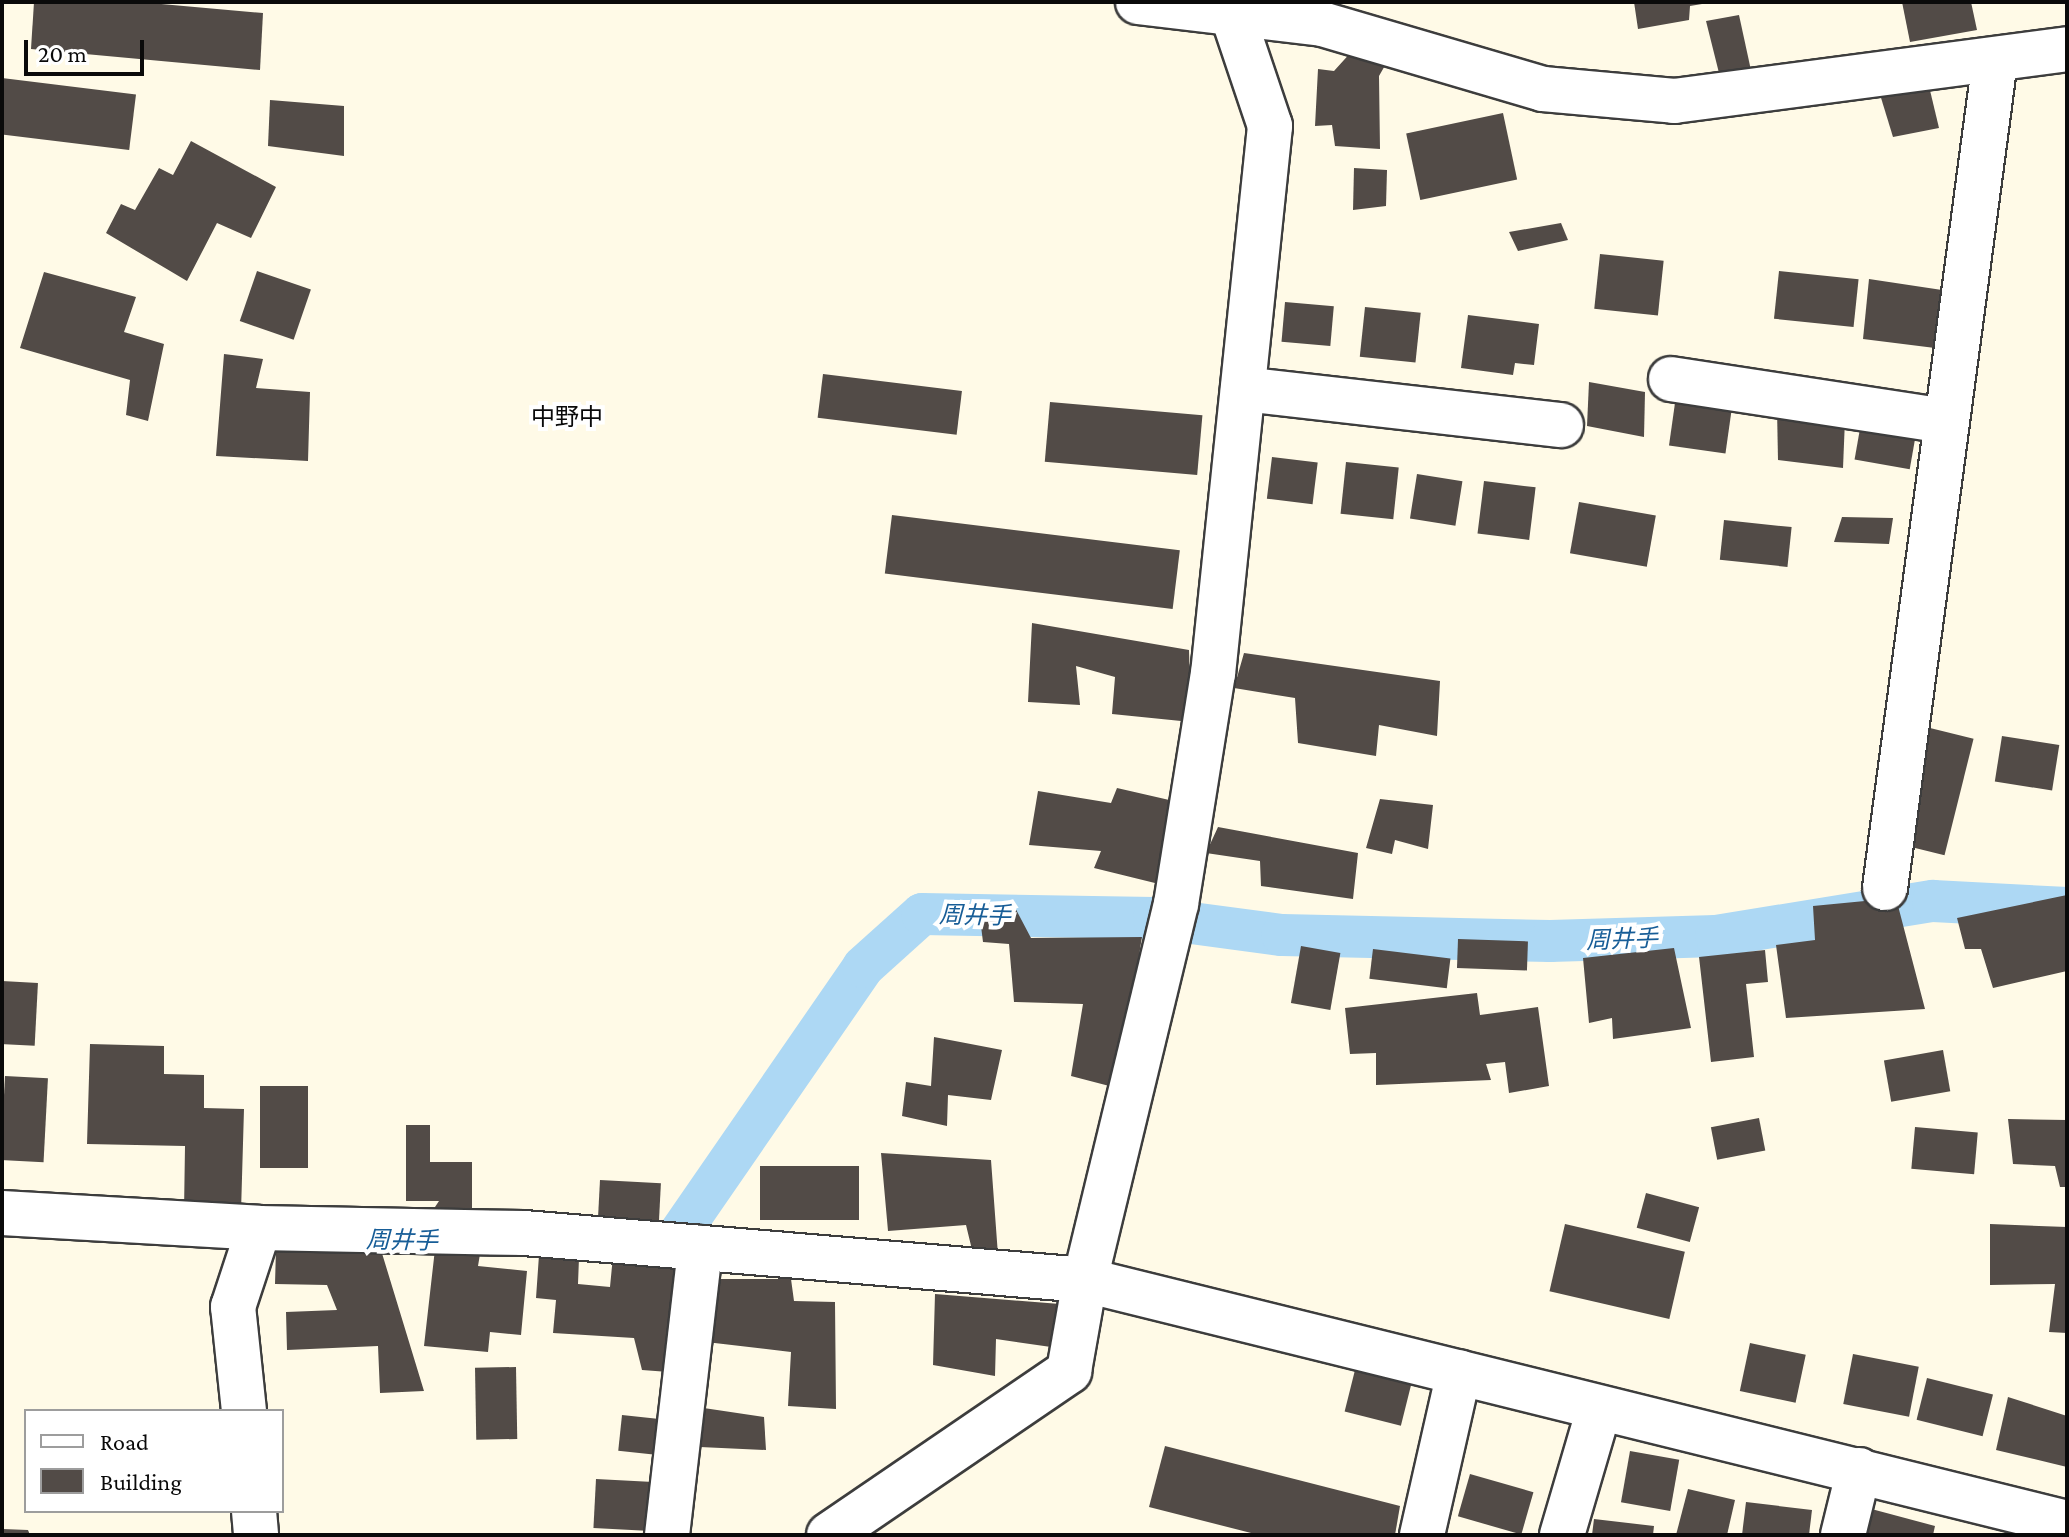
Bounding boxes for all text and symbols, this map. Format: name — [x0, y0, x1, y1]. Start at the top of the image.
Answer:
scale bar — [28, 24, 148, 74]
text: 20 m — [38, 40, 87, 67]
district label: 中野中 — [531, 403, 603, 431]
water label: 周井手 — [939, 900, 1011, 930]
water label: 周井手 — [1586, 923, 1658, 955]
water label: 周井手 — [366, 1225, 438, 1255]
legend — [24, 1409, 284, 1513]
text: Road — [100, 1428, 149, 1455]
text: Building — [100, 1468, 182, 1495]

